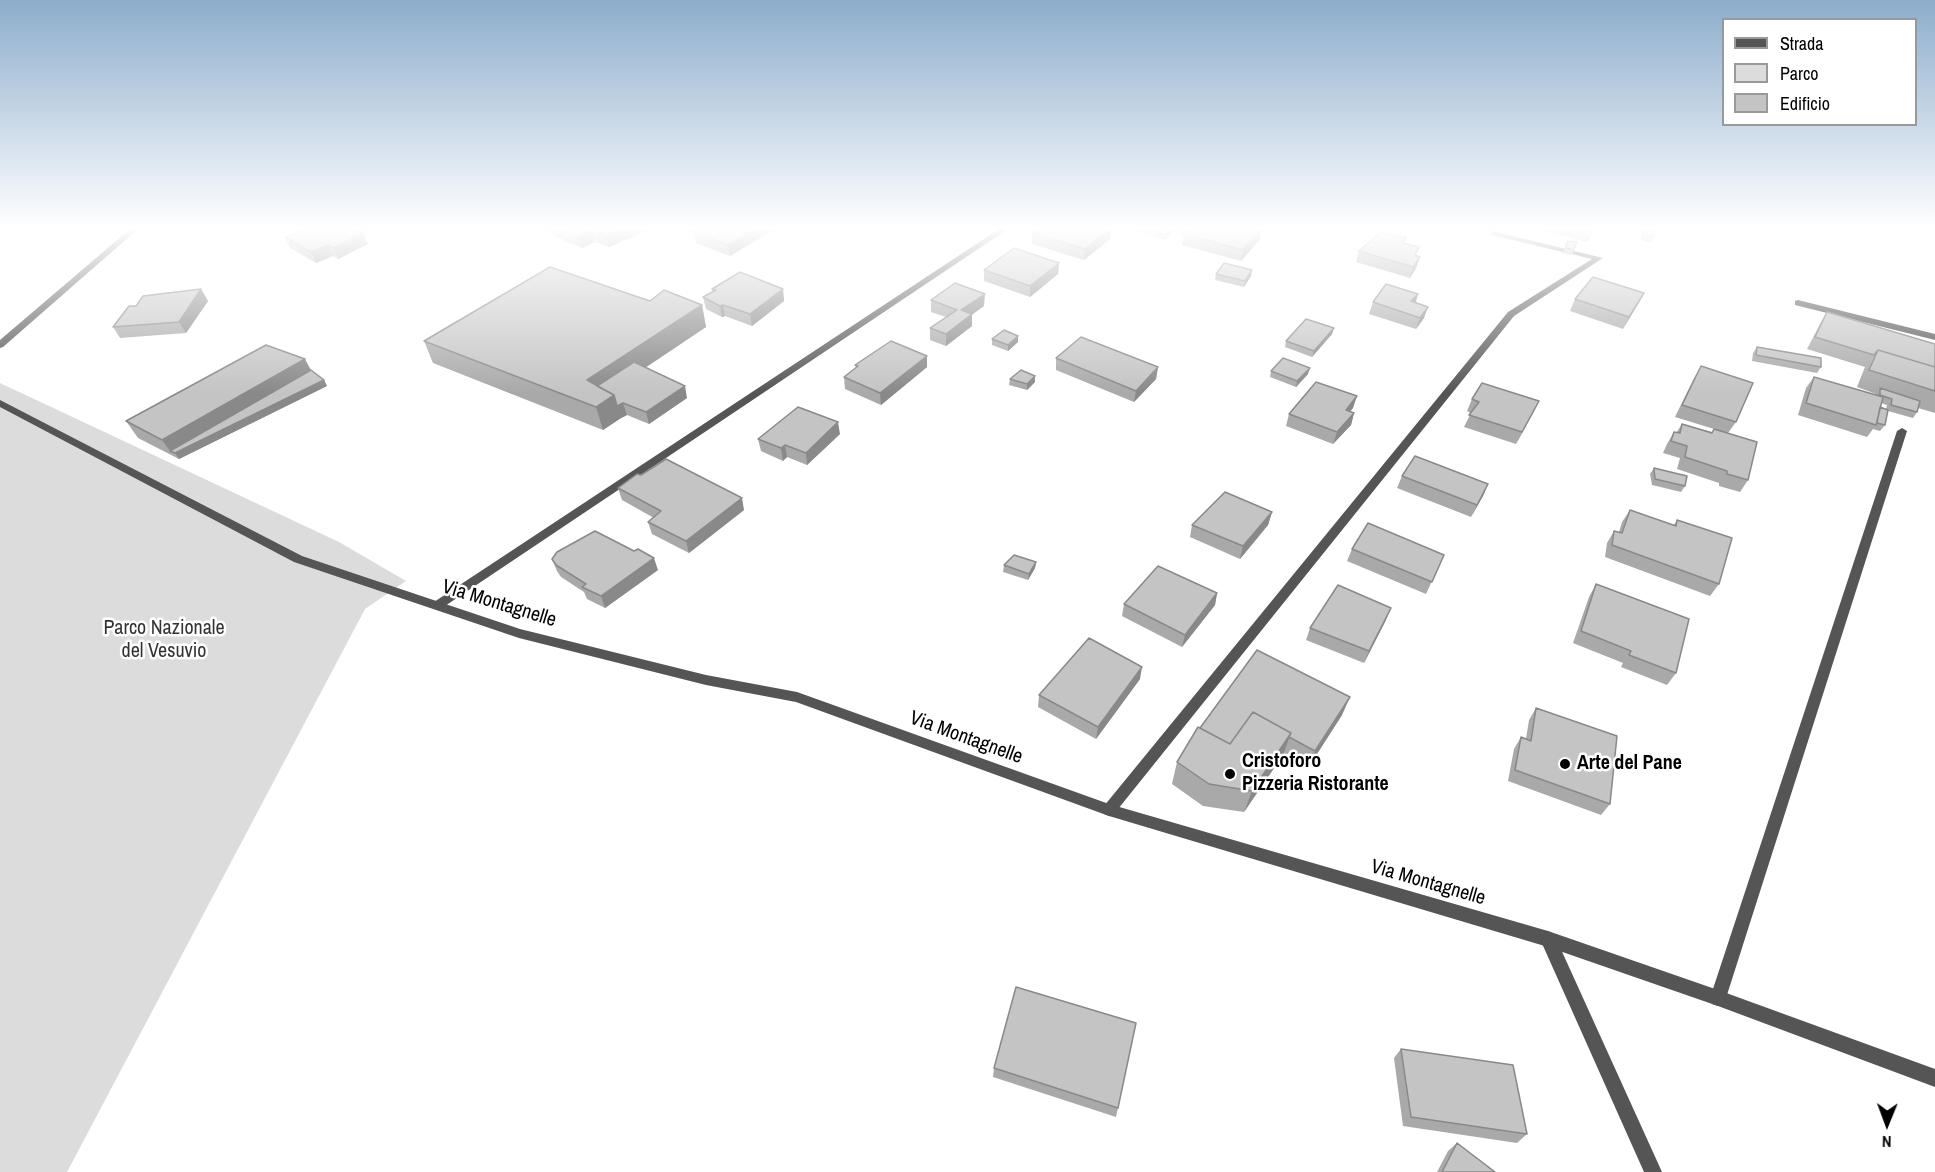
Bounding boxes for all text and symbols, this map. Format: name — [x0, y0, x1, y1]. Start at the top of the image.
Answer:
legend — [1722, 18, 1917, 126]
text: Strada — [1780, 31, 1824, 56]
text: Parco — [1780, 61, 1819, 86]
text: Edificio — [1780, 91, 1830, 116]
street label: Via Montagnelle — [439, 575, 559, 633]
park label: Parco Nazionale del Vesuvio — [103, 617, 225, 664]
street label: Via Montagnelle — [906, 707, 1026, 769]
place label: Cristoforo Pizzeria Ristorante — [1242, 750, 1389, 797]
place label: Arte del Pane — [1577, 752, 1682, 776]
marker: Arte del Pane — [1558, 757, 1572, 771]
marker: Cristoforo Pizzeria Ristorante — [1223, 767, 1237, 781]
street label: Via Montagnelle — [1368, 855, 1488, 911]
north arrow — [1857, 1094, 1917, 1154]
text: N — [1882, 1131, 1892, 1153]

